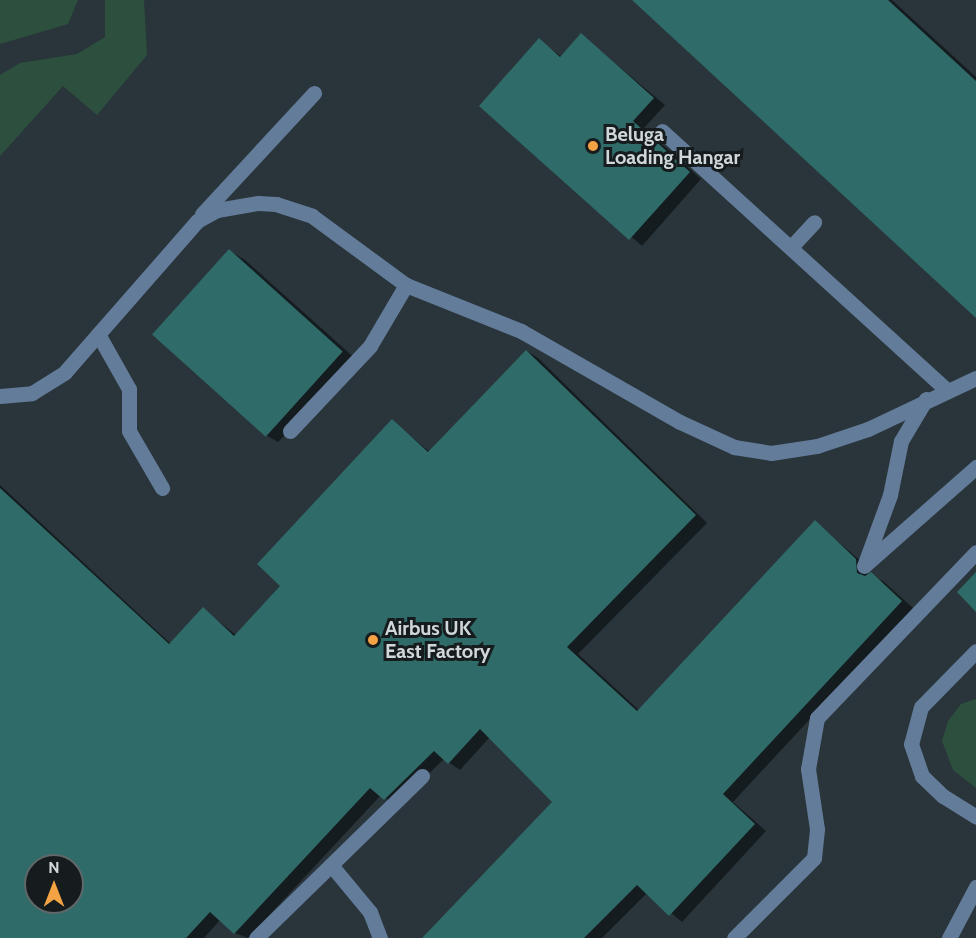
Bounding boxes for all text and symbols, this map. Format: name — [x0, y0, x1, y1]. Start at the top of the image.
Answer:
place label: Beluga Loading Hangar — [605, 122, 740, 169]
marker: Beluga Loading Hangar — [586, 139, 600, 153]
place label: Airbus UK East Factory — [385, 616, 491, 663]
marker: Airbus UK East Factory — [366, 633, 380, 647]
north arrow — [24, 854, 84, 914]
text: N — [48, 858, 60, 877]

